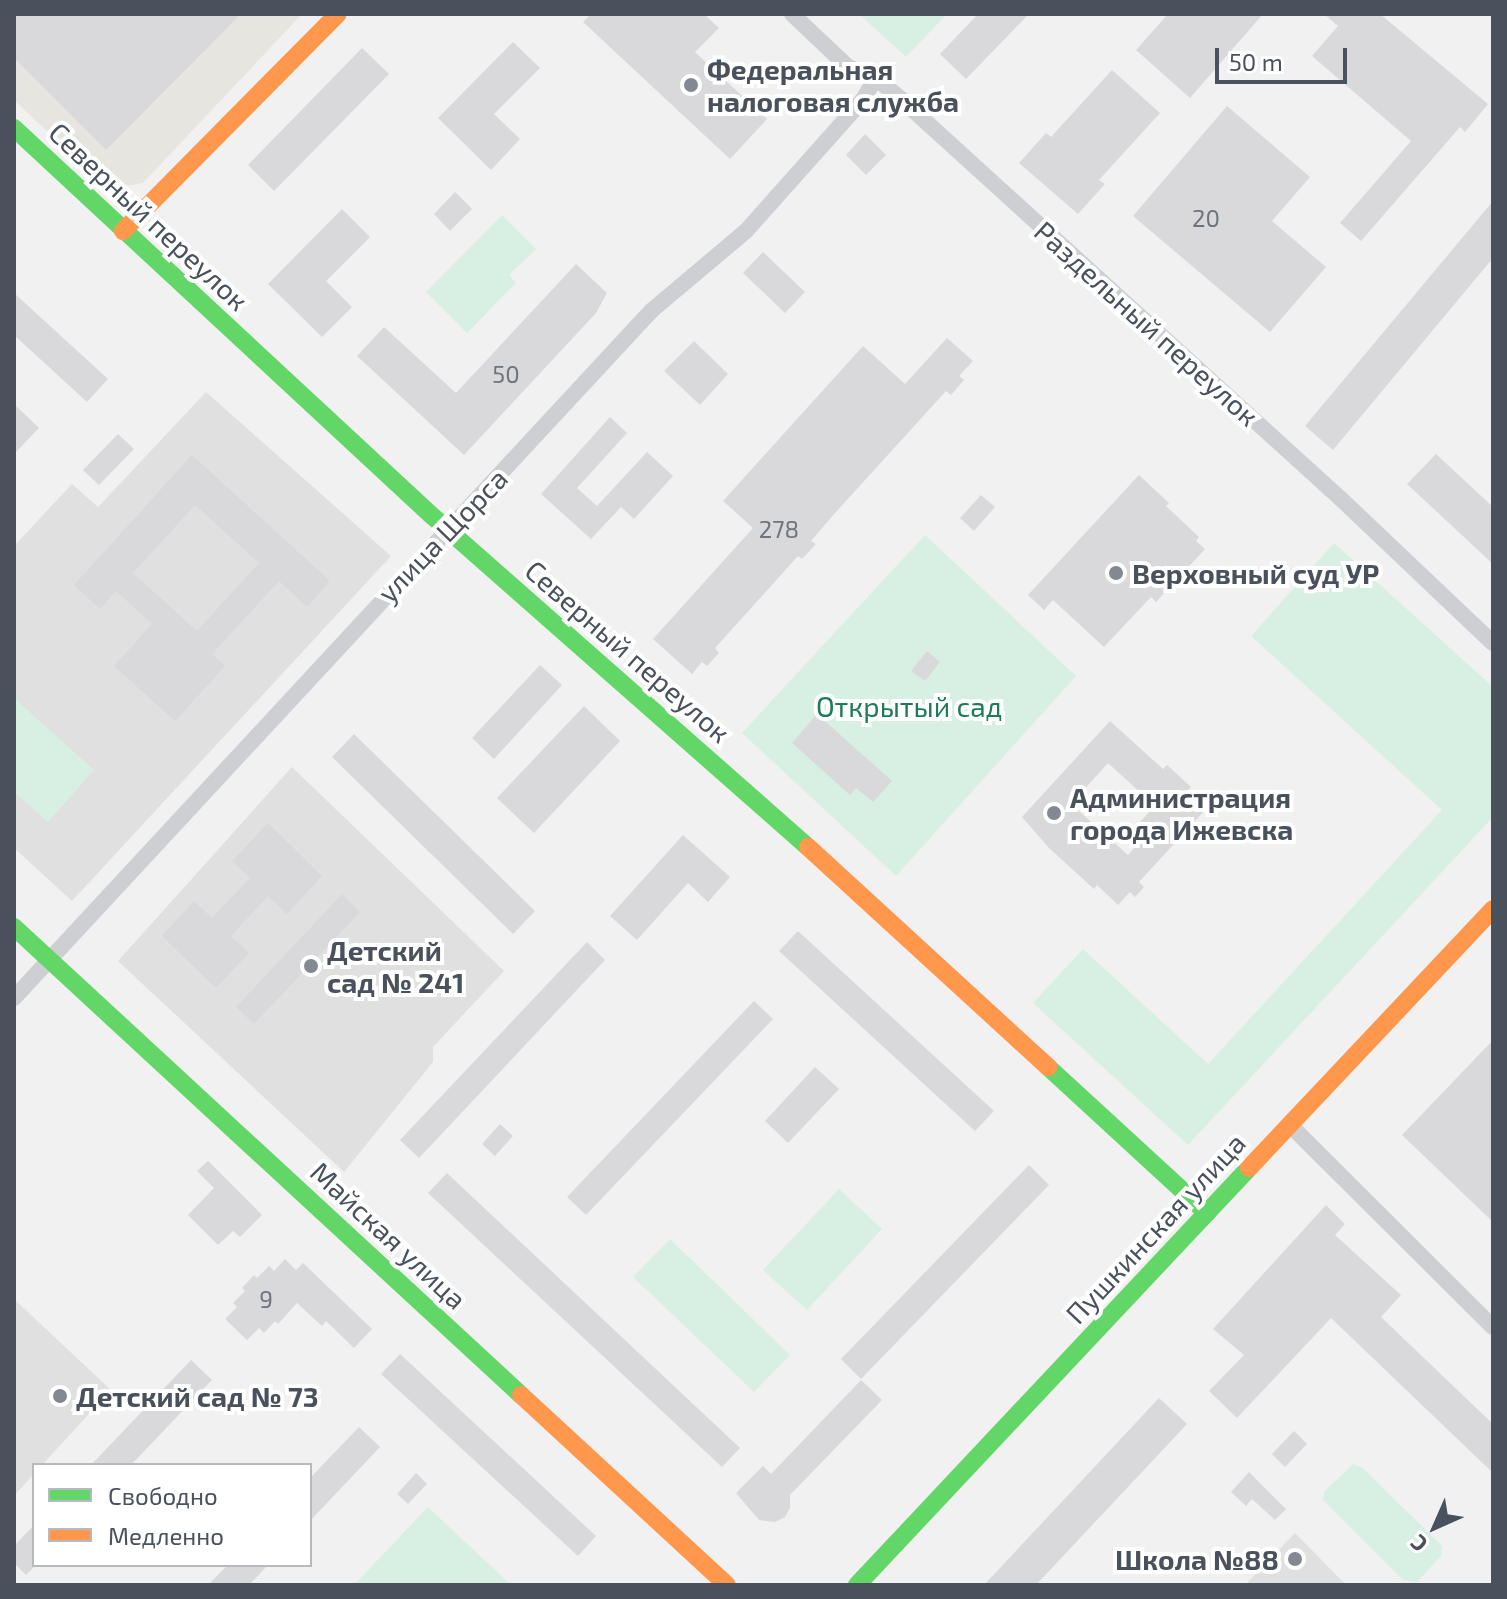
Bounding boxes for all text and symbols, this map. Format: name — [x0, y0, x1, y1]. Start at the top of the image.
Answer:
scale bar — [1219, 32, 1351, 82]
text: 50 m — [1229, 47, 1283, 76]
place label: Федеральная налоговая служба — [707, 52, 959, 118]
marker: Федеральная налоговая служба — [682, 76, 700, 94]
street label: Северный переулок — [42, 115, 256, 317]
house number: 20 — [1192, 204, 1220, 232]
street label: Раздельный переулок — [1028, 214, 1266, 432]
house number: 50 — [492, 360, 520, 388]
street label: улица Щорса — [370, 461, 514, 609]
house number: 278 — [759, 515, 799, 543]
street label: Северный переулок — [519, 553, 737, 749]
place label: Верховный суд УР — [1132, 556, 1379, 590]
marker: Верховный суд УР — [1107, 564, 1125, 582]
park label: Открытый сад — [816, 689, 1002, 723]
place label: Администрация города Ижевска — [1070, 780, 1293, 846]
marker: Администрация города Ижевска — [1045, 804, 1063, 822]
place label: Детский сад № 241 — [327, 933, 464, 999]
marker: Детский сад № 241 — [302, 957, 320, 975]
street label: Пушкинская улица — [1058, 1126, 1252, 1330]
street label: Майская улица — [304, 1154, 474, 1316]
house number: 9 — [259, 1285, 273, 1313]
place label: Детский сад № 73 — [76, 1379, 319, 1413]
marker: Детский сад № 73 — [51, 1387, 69, 1405]
legend — [32, 1463, 312, 1567]
text: Свободно — [108, 1481, 218, 1510]
north arrow — [1395, 1487, 1475, 1567]
text: Медленно — [108, 1521, 224, 1550]
text: С — [1404, 1530, 1432, 1558]
place label: Школа №88 — [1115, 1542, 1279, 1576]
marker: Школа №88 — [1286, 1550, 1304, 1568]

